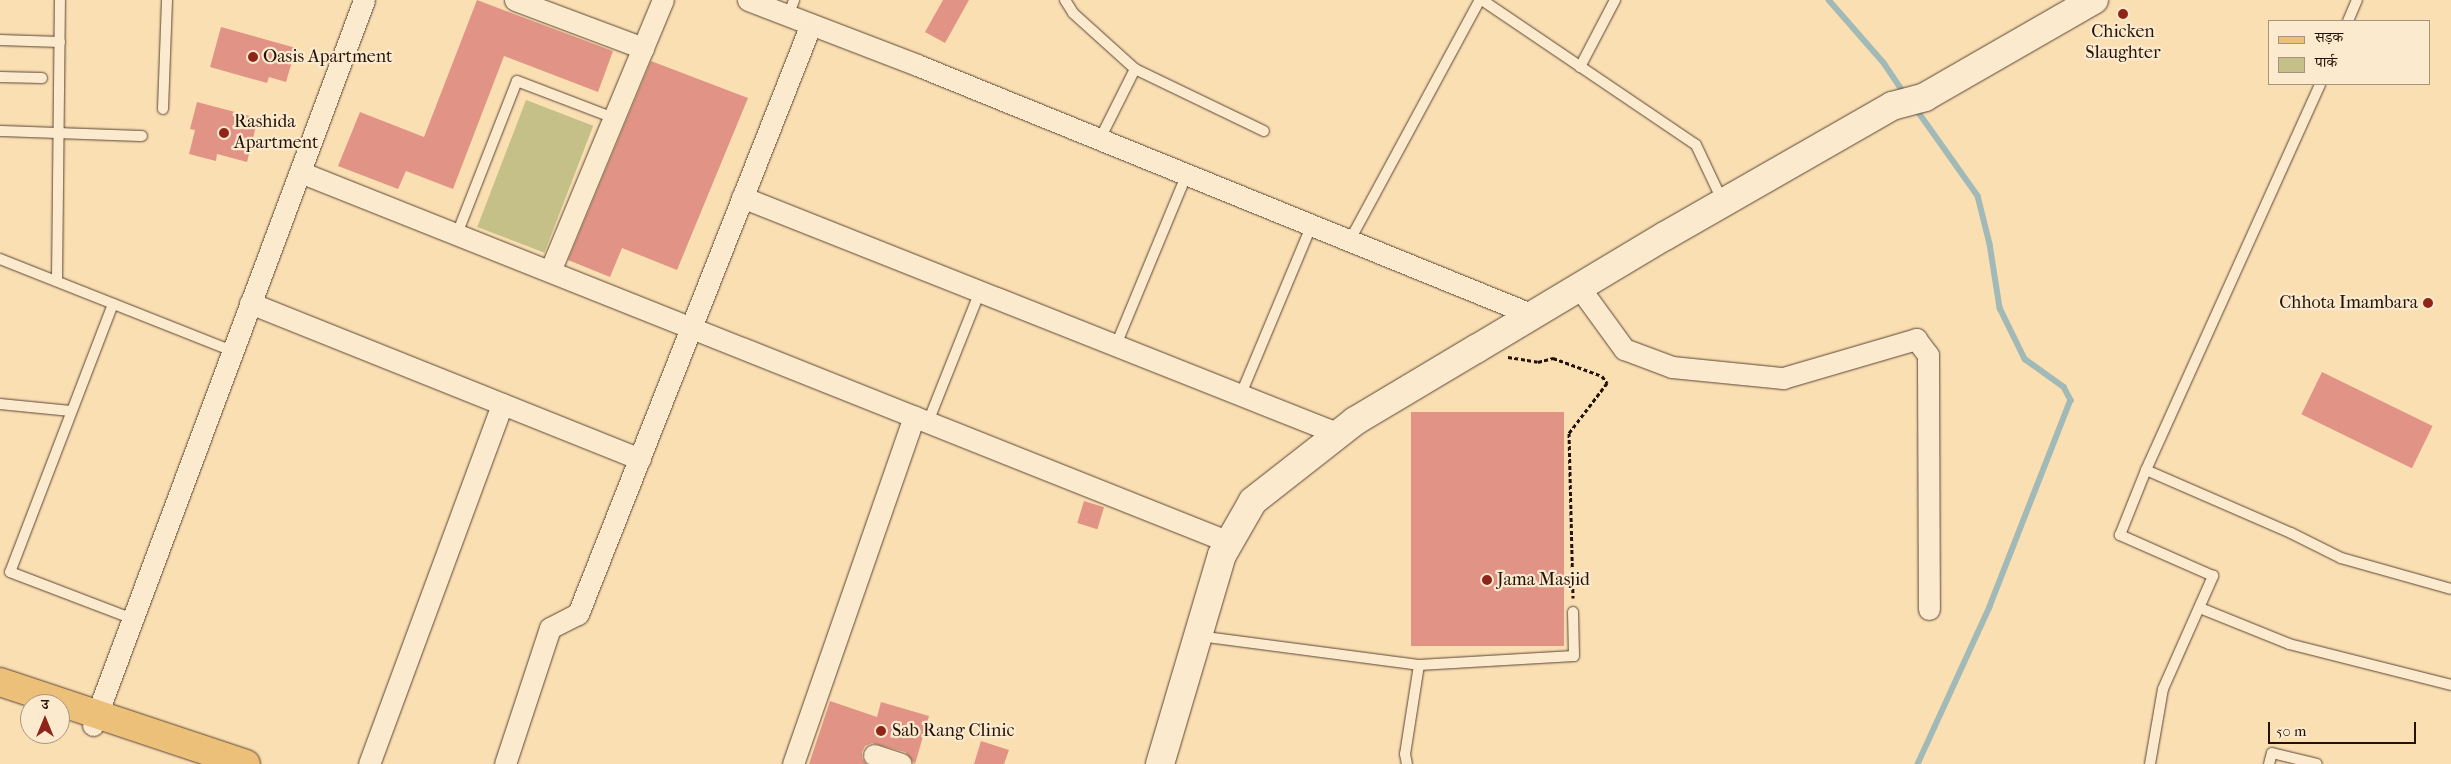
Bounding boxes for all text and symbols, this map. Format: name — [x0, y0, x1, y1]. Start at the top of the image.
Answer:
marker: Chicken Slaughter — [2117, 8, 2129, 20]
legend — [2268, 20, 2431, 85]
place label: Chicken Slaughter — [2085, 22, 2161, 64]
text: सड़क — [2315, 28, 2343, 46]
place label: Oasis Apartment — [263, 46, 393, 68]
marker: Oasis Apartment — [247, 51, 259, 63]
text: पार्क — [2315, 53, 2337, 71]
place label: Rashida Apartment — [234, 112, 318, 154]
marker: Rashida Apartment — [218, 127, 230, 139]
place label: Chhota Imambara — [2279, 292, 2418, 314]
marker: Chhota Imambara — [2422, 297, 2434, 309]
place label: Jama Masjid — [1497, 569, 1590, 591]
marker: Jama Masjid — [1481, 574, 1493, 586]
north arrow — [20, 694, 70, 744]
text: उ — [41, 696, 49, 713]
scale bar — [2271, 712, 2418, 744]
place label: Sab Rang Clinic — [892, 720, 1014, 742]
text: 50 m — [2276, 722, 2306, 740]
marker: Sab Rang Clinic — [874, 724, 888, 738]

